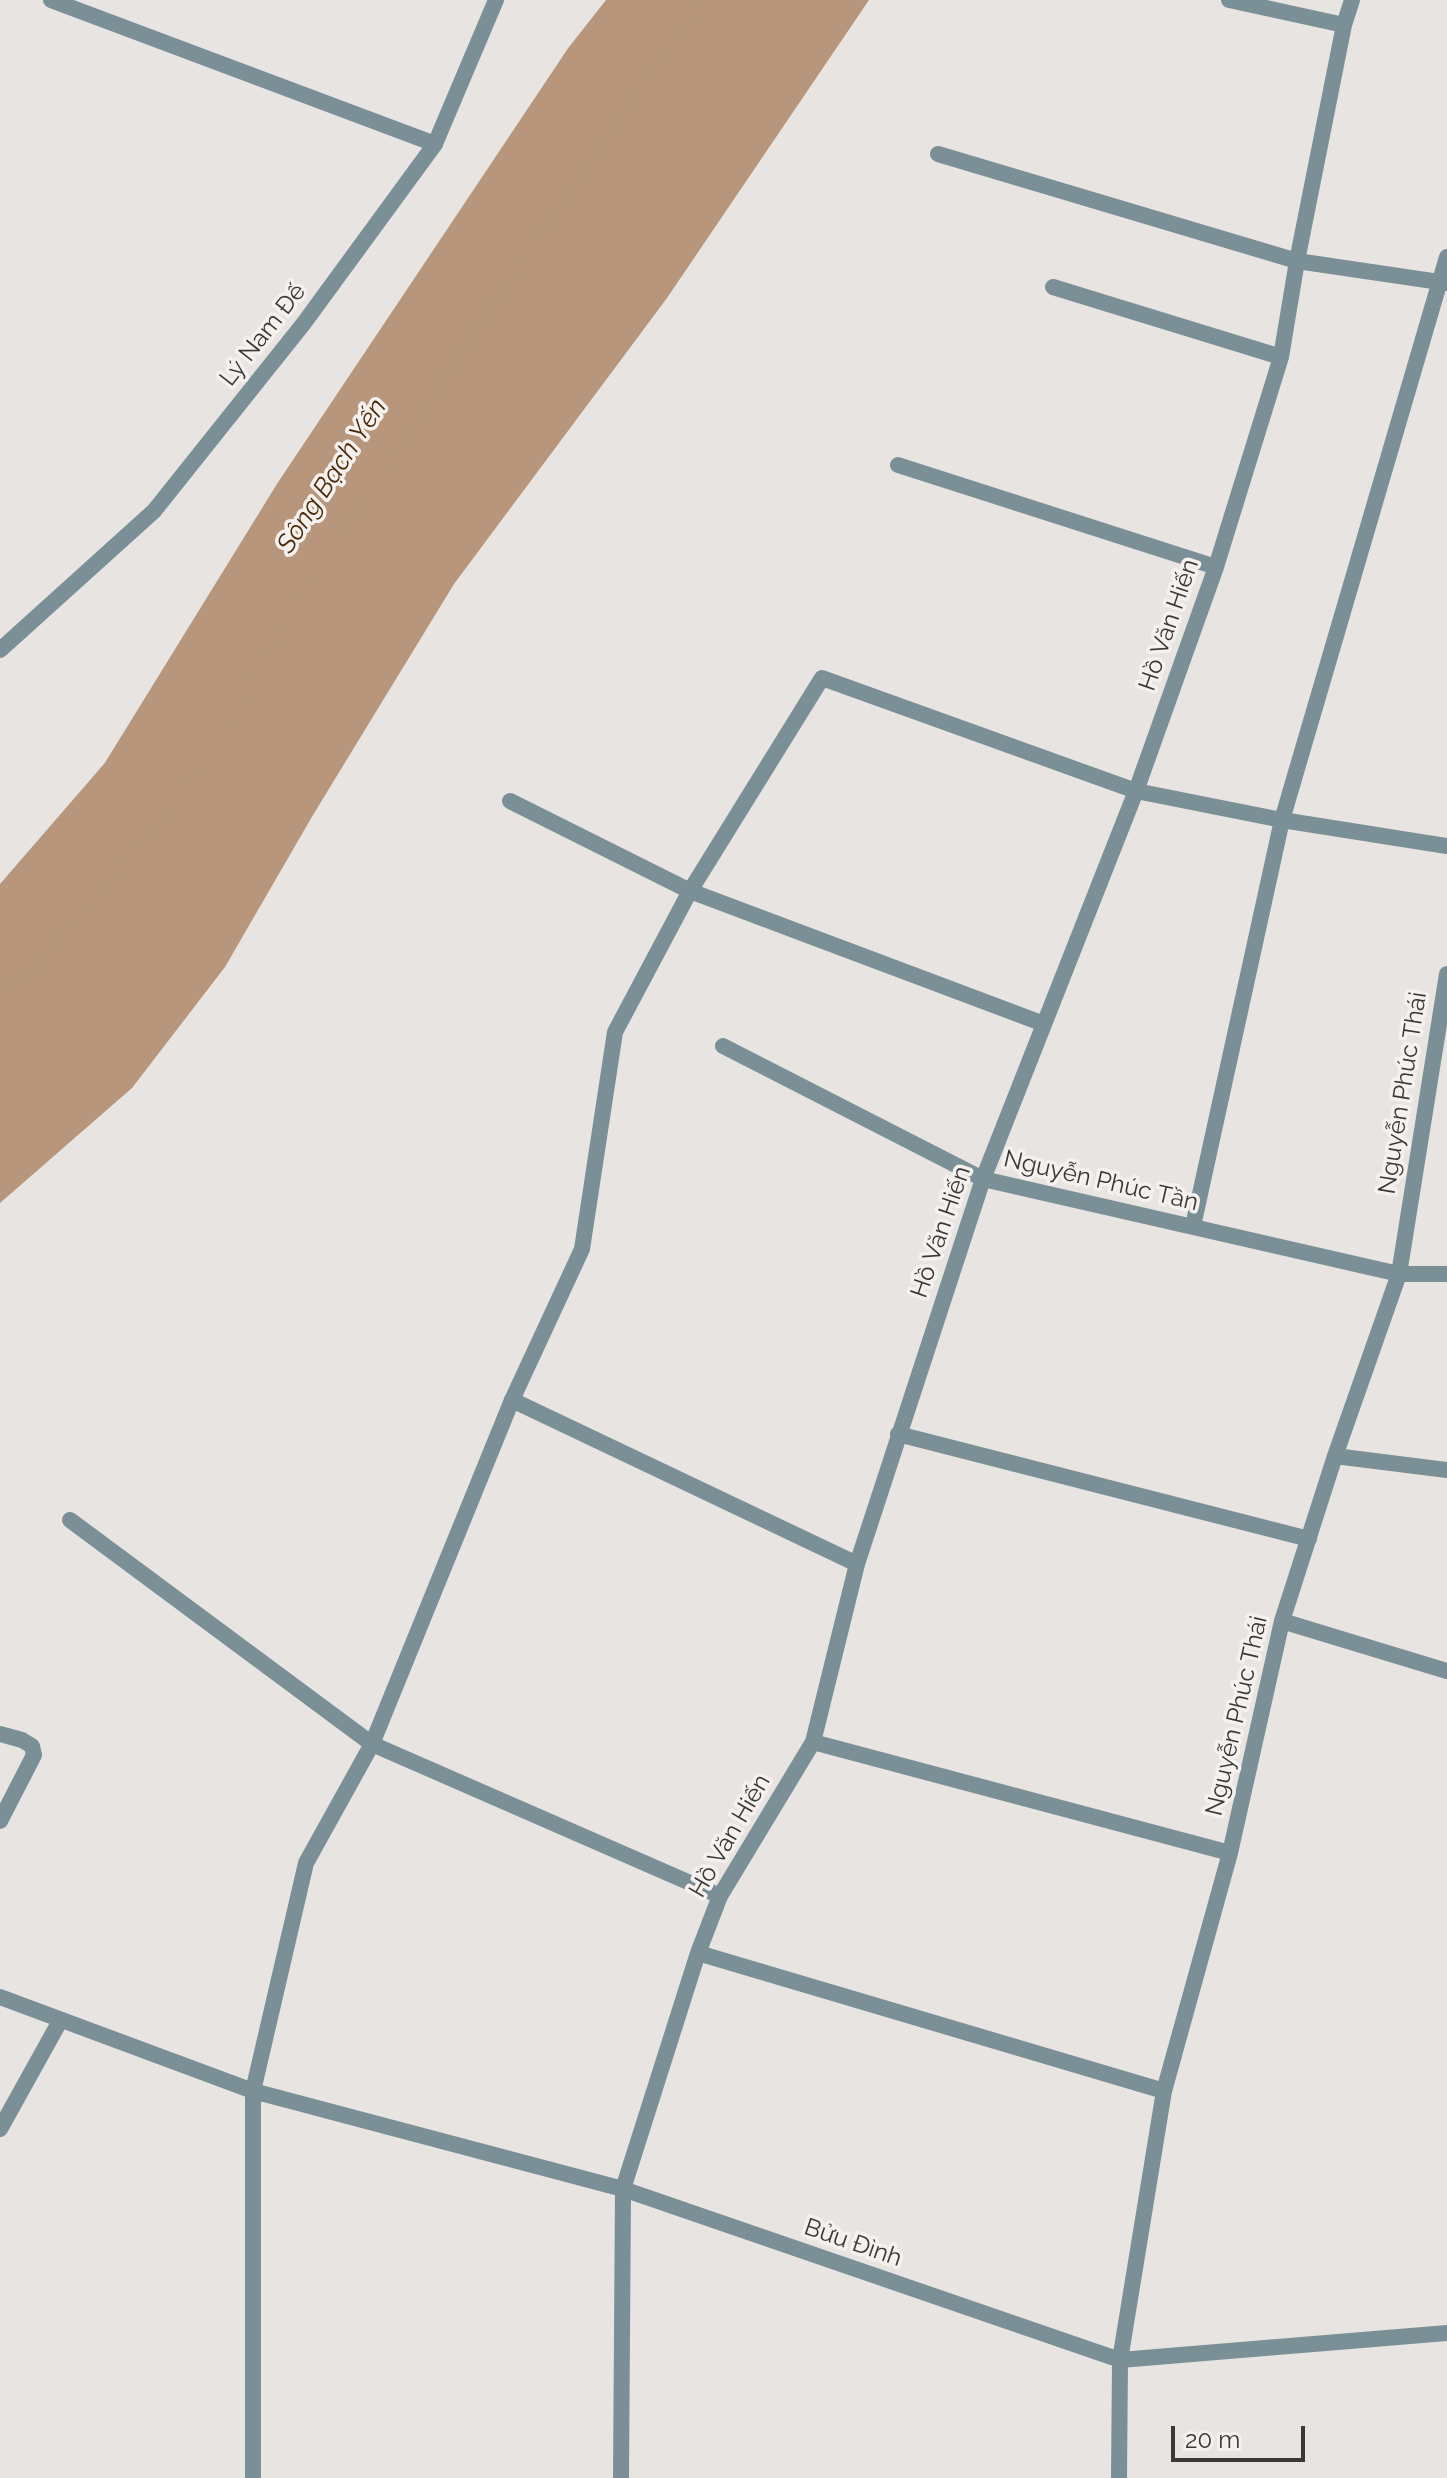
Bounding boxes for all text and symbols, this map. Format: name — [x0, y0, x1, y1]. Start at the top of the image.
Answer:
street label: Lý Nam Đế — [214, 278, 312, 392]
water label: Sông Bạch Yến — [271, 393, 393, 559]
street label: Hồ Văn Hiến — [1133, 555, 1205, 695]
street label: Nguyễn Phúc Thái — [1373, 990, 1433, 1196]
street label: Nguyễn Phúc Tần — [1001, 1145, 1201, 1217]
street label: Hồ Văn Hiến — [905, 1162, 977, 1302]
street label: Nguyễn Phúc Thái — [1200, 1613, 1274, 1819]
street label: Hồ Văn Hiến — [683, 1769, 777, 1903]
street label: Bửu Đình — [800, 2213, 906, 2273]
scale bar — [1175, 2410, 1309, 2460]
text: 20 m — [1185, 2425, 1240, 2454]

